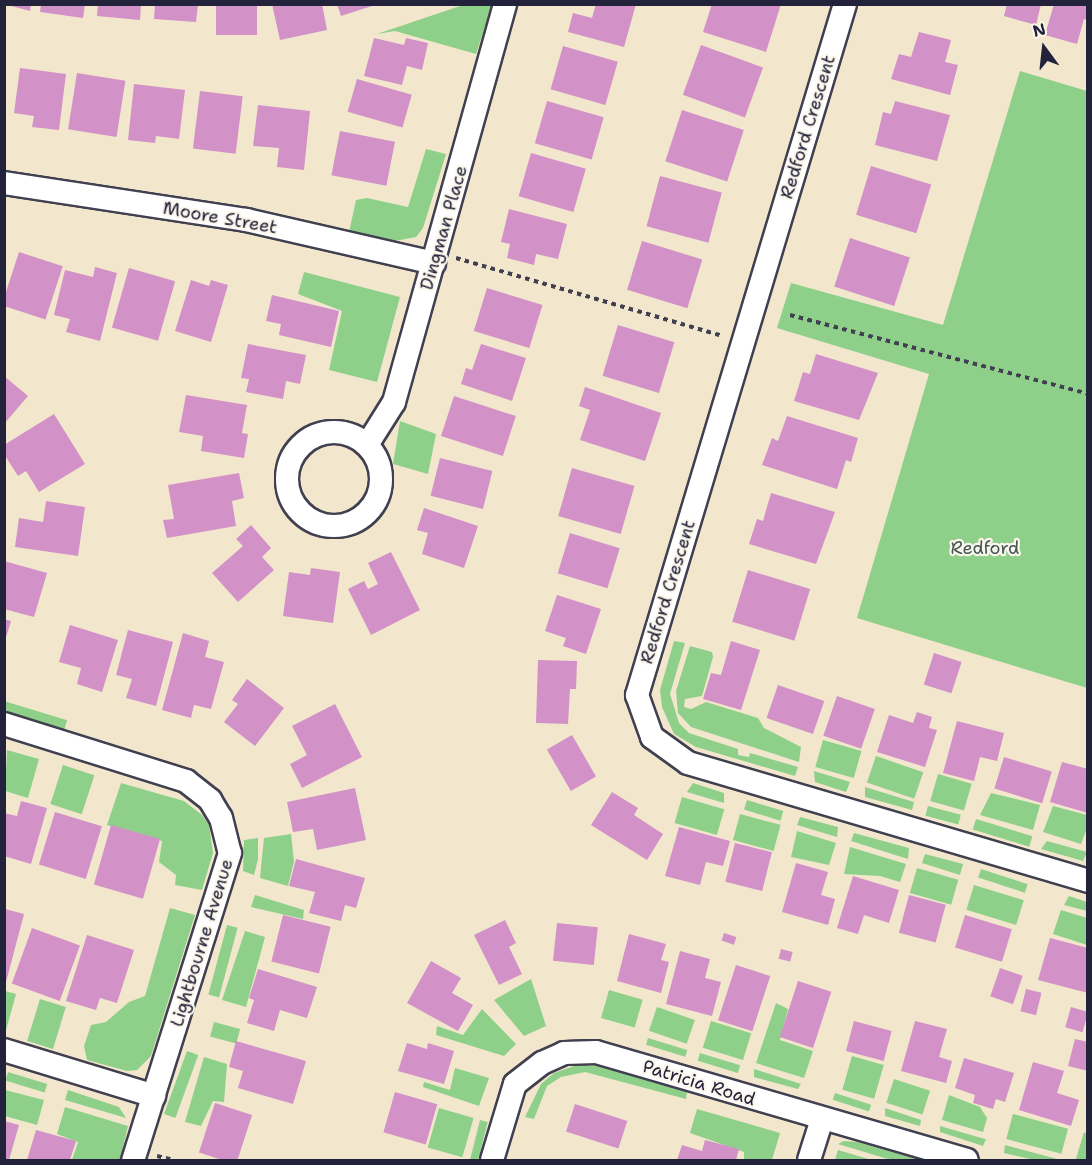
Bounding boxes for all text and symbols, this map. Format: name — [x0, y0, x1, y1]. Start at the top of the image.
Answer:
north arrow — [1014, 18, 1074, 78]
text: N — [1030, 18, 1048, 42]
street label: Redford Crescent — [776, 53, 840, 201]
street label: Dingman Place — [416, 163, 472, 293]
street label: Moore Street — [161, 197, 279, 239]
street label: Redford Crescent — [636, 518, 700, 666]
park label: Redford — [950, 537, 1020, 559]
street label: Lightbourne Avenue — [166, 856, 238, 1030]
street label: Patricia Road — [640, 1056, 758, 1110]

